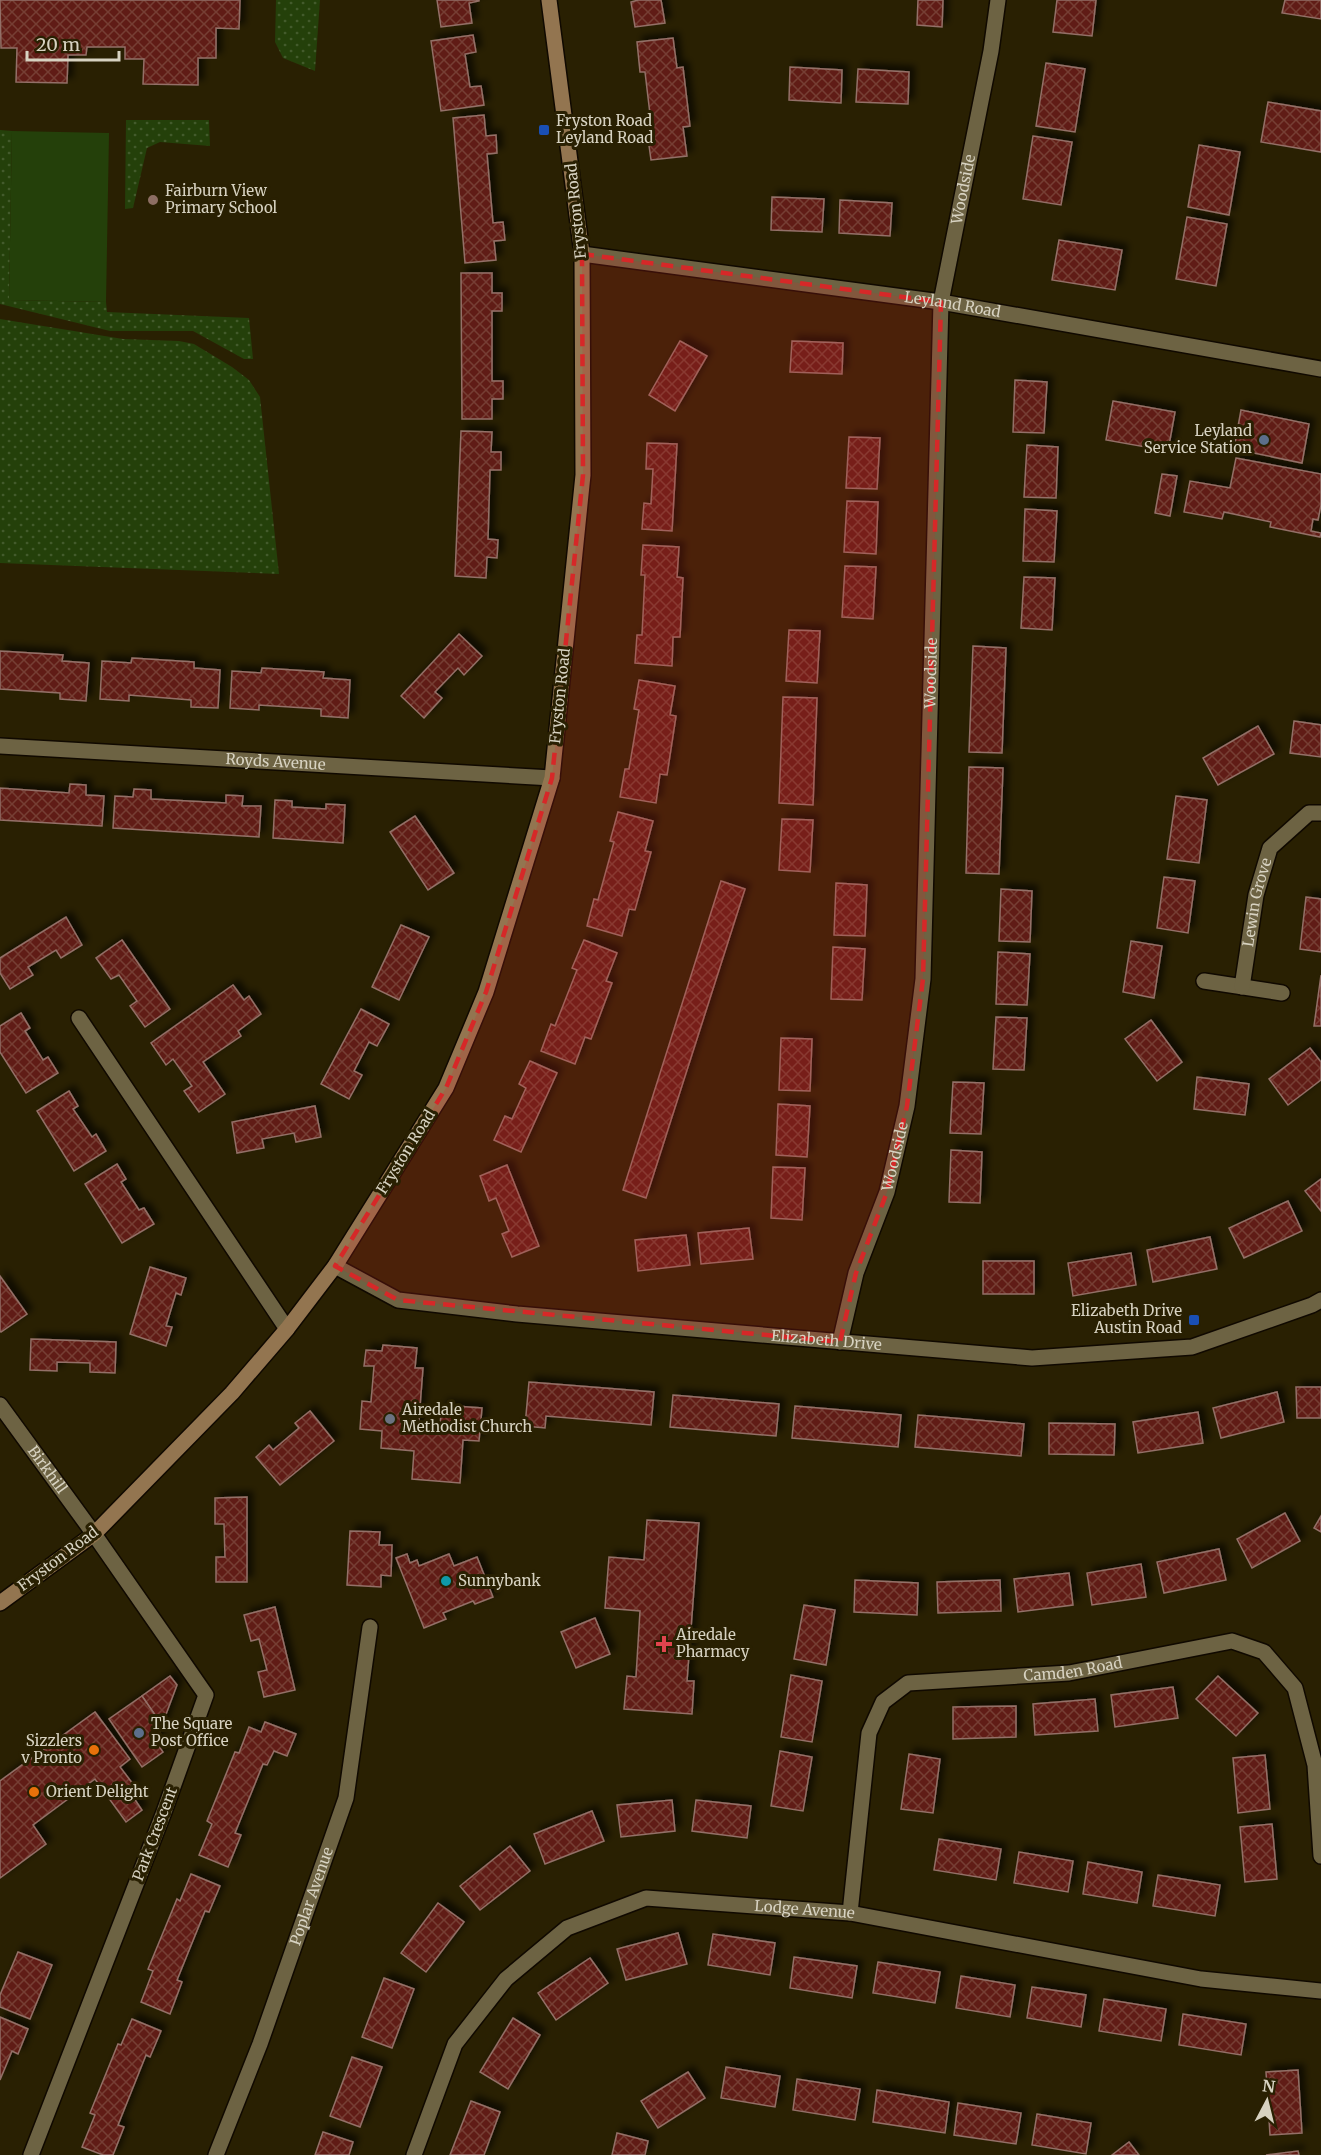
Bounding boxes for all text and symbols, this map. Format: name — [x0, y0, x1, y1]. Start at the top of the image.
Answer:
scale bar — [27, 24, 118, 62]
text: 20 m — [36, 33, 80, 56]
place label: Fryston Road Leyland Road — [556, 111, 653, 147]
marker: Fryston Road Leyland Road — [537, 123, 551, 137]
street label: Woodside — [947, 153, 979, 227]
street label: Fryston Road — [561, 162, 590, 260]
place label: Fairburn View Primary School — [165, 181, 278, 217]
marker: Fairburn View Primary School — [146, 193, 160, 207]
street label: Leyland Road — [903, 287, 1002, 321]
place label: Leyland Service Station — [1144, 421, 1252, 457]
marker: Leyland Service Station — [1257, 433, 1271, 447]
street label: Woodside — [920, 637, 941, 710]
street label: Fryston Road — [545, 647, 574, 745]
street label: Royds Avenue — [225, 749, 326, 774]
street label: Lewin Grove — [1238, 855, 1276, 948]
street label: Fryston Road — [372, 1106, 439, 1197]
street label: Woodside — [877, 1120, 912, 1194]
place label: Elizabeth Drive Austin Road — [1071, 1301, 1182, 1337]
marker: Elizabeth Drive Austin Road — [1187, 1313, 1201, 1327]
street label: Elizabeth Drive — [770, 1326, 883, 1354]
place label: Airedale Methodist Church — [401, 1400, 532, 1436]
marker: Airedale Methodist Church — [383, 1412, 397, 1426]
street label: Birkhill — [24, 1442, 72, 1497]
street label: Fryston Road — [14, 1522, 102, 1595]
place label: Sunnybank — [458, 1571, 541, 1590]
marker: Sunnybank — [439, 1574, 453, 1588]
place label: Airedale Pharmacy — [675, 1625, 750, 1661]
marker: Airedale Pharmacy — [657, 1637, 671, 1651]
street label: Camden Road — [1023, 1653, 1124, 1685]
place label: The Square Post Office — [151, 1714, 233, 1750]
marker: The Square Post Office — [132, 1726, 146, 1740]
place label: Sizzlers v Pronto — [20, 1731, 82, 1767]
marker: Sizzlers v Pronto — [87, 1743, 101, 1757]
place label: Orient Delight — [46, 1782, 149, 1801]
street label: Park Crescent — [128, 1784, 181, 1883]
marker: Orient Delight — [27, 1785, 41, 1799]
street label: Poplar Avenue — [285, 1844, 337, 1948]
street label: Lodge Avenue — [754, 1896, 857, 1923]
north arrow — [1237, 2071, 1297, 2131]
text: N — [1261, 2075, 1277, 2097]

